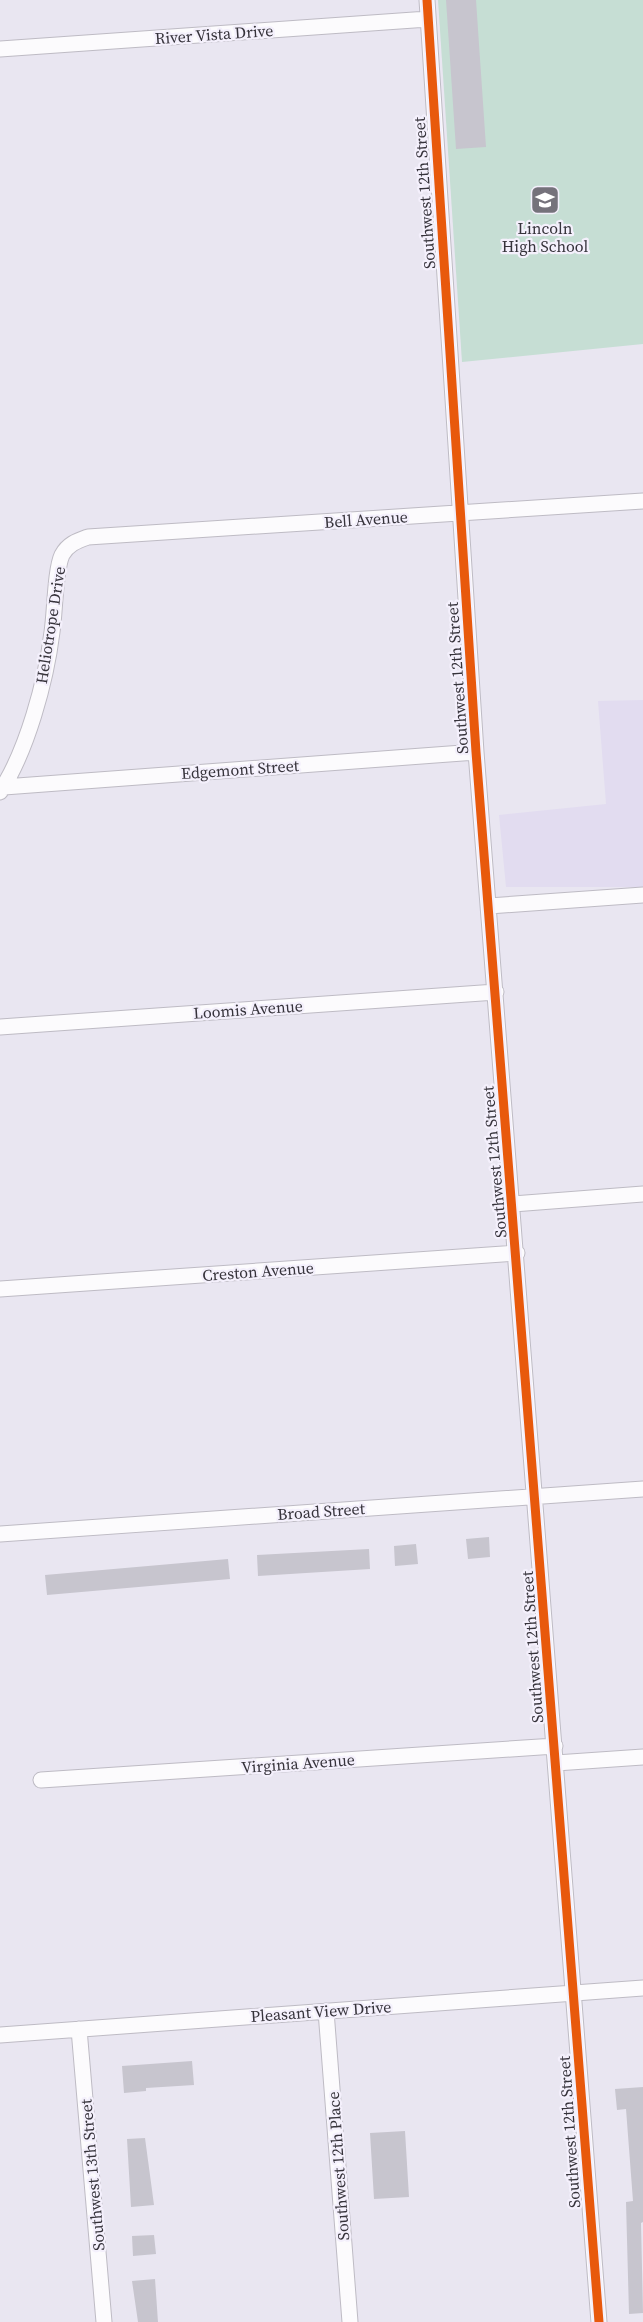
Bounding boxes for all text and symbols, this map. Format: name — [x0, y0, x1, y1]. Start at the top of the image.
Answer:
street label: River Vista Drive — [154, 19, 274, 49]
street label: Southwest 12th Street — [408, 115, 440, 270]
school or university icon: Lincoln High School — [529, 184, 561, 216]
place label: Lincoln High School — [502, 217, 588, 257]
street label: Bell Avenue — [323, 505, 409, 533]
street label: Heliotrope Drive — [30, 565, 70, 685]
street label: Southwest 12th Street — [441, 600, 473, 755]
street label: Edgemont Street — [180, 754, 300, 784]
street label: Loomis Avenue — [193, 994, 303, 1024]
street label: Southwest 12th Street — [476, 1084, 512, 1239]
street label: Creston Avenue — [201, 1256, 315, 1286]
street label: Broad Street — [276, 1497, 366, 1525]
street label: Southwest 12th Street — [516, 1569, 548, 1724]
street label: Virginia Avenue — [241, 1748, 355, 1778]
street label: Pleasant View Drive — [250, 1995, 392, 2027]
street label: Southwest 12th Street — [553, 2054, 585, 2209]
street label: Southwest 12th Place — [322, 2091, 354, 2241]
street label: Southwest 13th Street — [74, 2097, 110, 2252]

